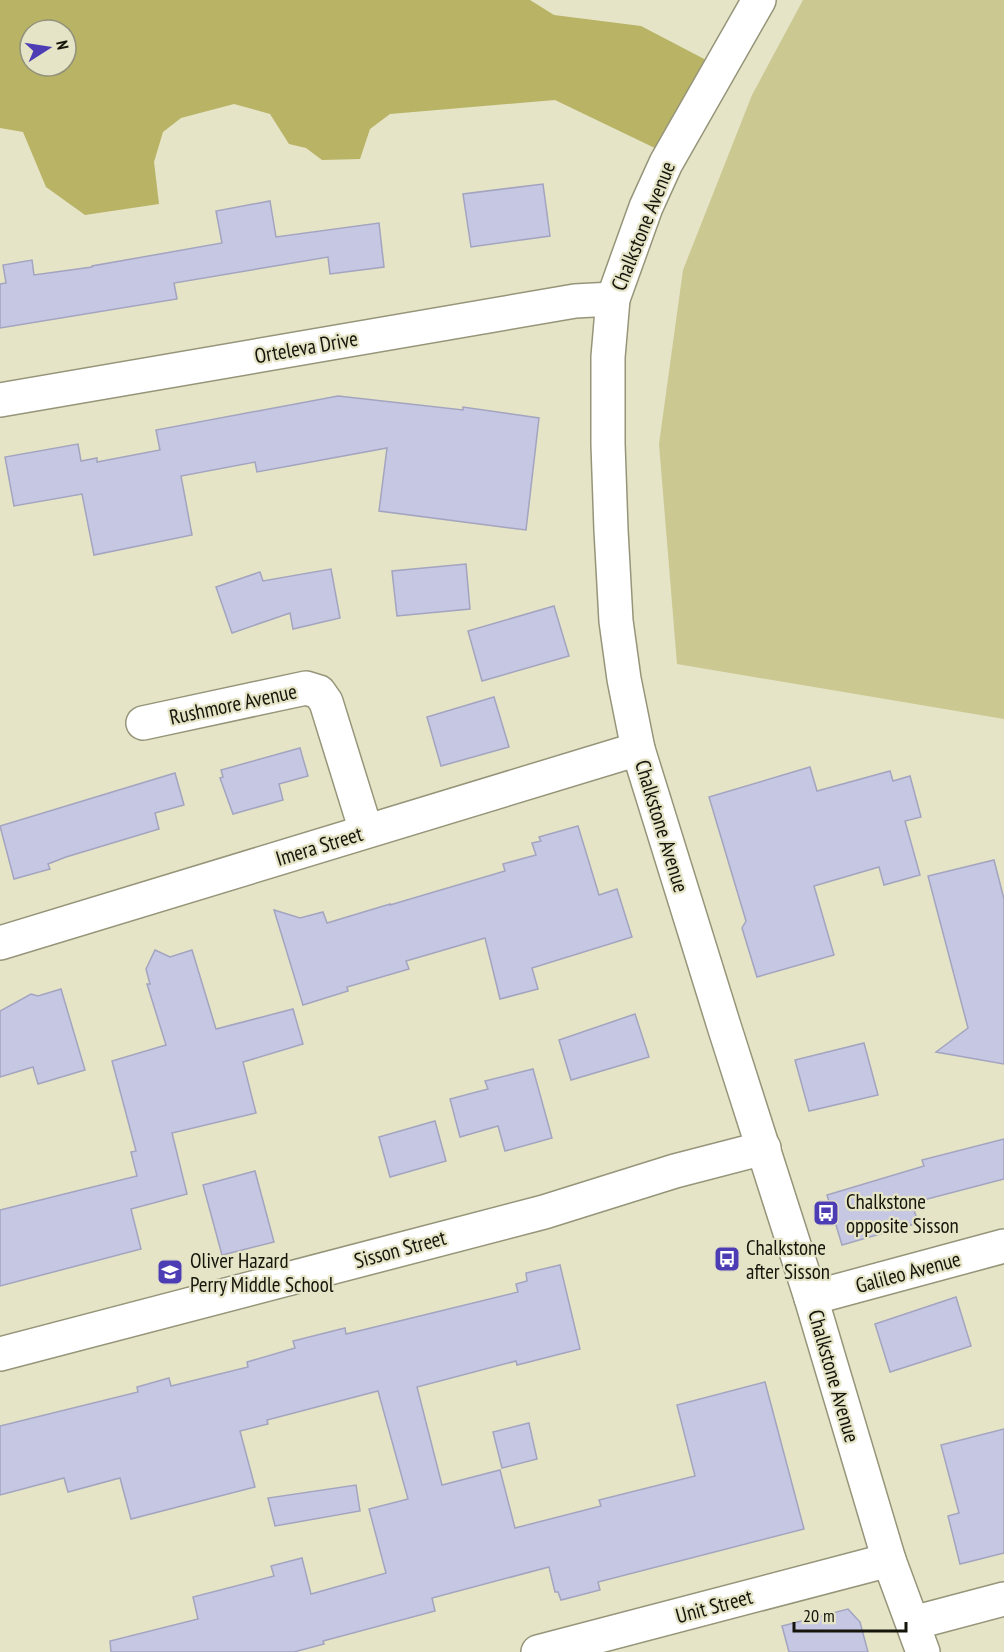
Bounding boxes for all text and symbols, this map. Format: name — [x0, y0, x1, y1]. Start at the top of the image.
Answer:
north arrow — [18, 18, 78, 78]
text: N — [52, 39, 73, 51]
street label: Chalkstone Avenue — [605, 157, 681, 295]
street label: Orteleva Drive — [252, 325, 360, 369]
street label: Rushmore Avenue — [167, 677, 299, 731]
street label: Chalkstone Avenue — [629, 757, 695, 895]
street label: Imera Street — [272, 820, 366, 872]
place label: Chalkstone opposite Sisson — [846, 1188, 959, 1239]
bus stop icon: Chalkstone opposite Sisson — [811, 1198, 841, 1228]
street label: Sisson Street — [351, 1224, 449, 1274]
place label: Chalkstone after Sisson — [746, 1234, 830, 1285]
bus stop icon: Chalkstone after Sisson — [712, 1244, 742, 1274]
street label: Galileo Avenue — [853, 1245, 963, 1299]
place label: Oliver Hazard Perry Middle School — [190, 1247, 334, 1298]
school or university icon: Oliver Hazard Perry Middle School — [155, 1257, 185, 1287]
street label: Chalkstone Avenue — [802, 1306, 866, 1446]
street label: Unit Street — [673, 1583, 756, 1629]
scale bar — [794, 1595, 906, 1633]
text: 20 m — [803, 1604, 835, 1627]

